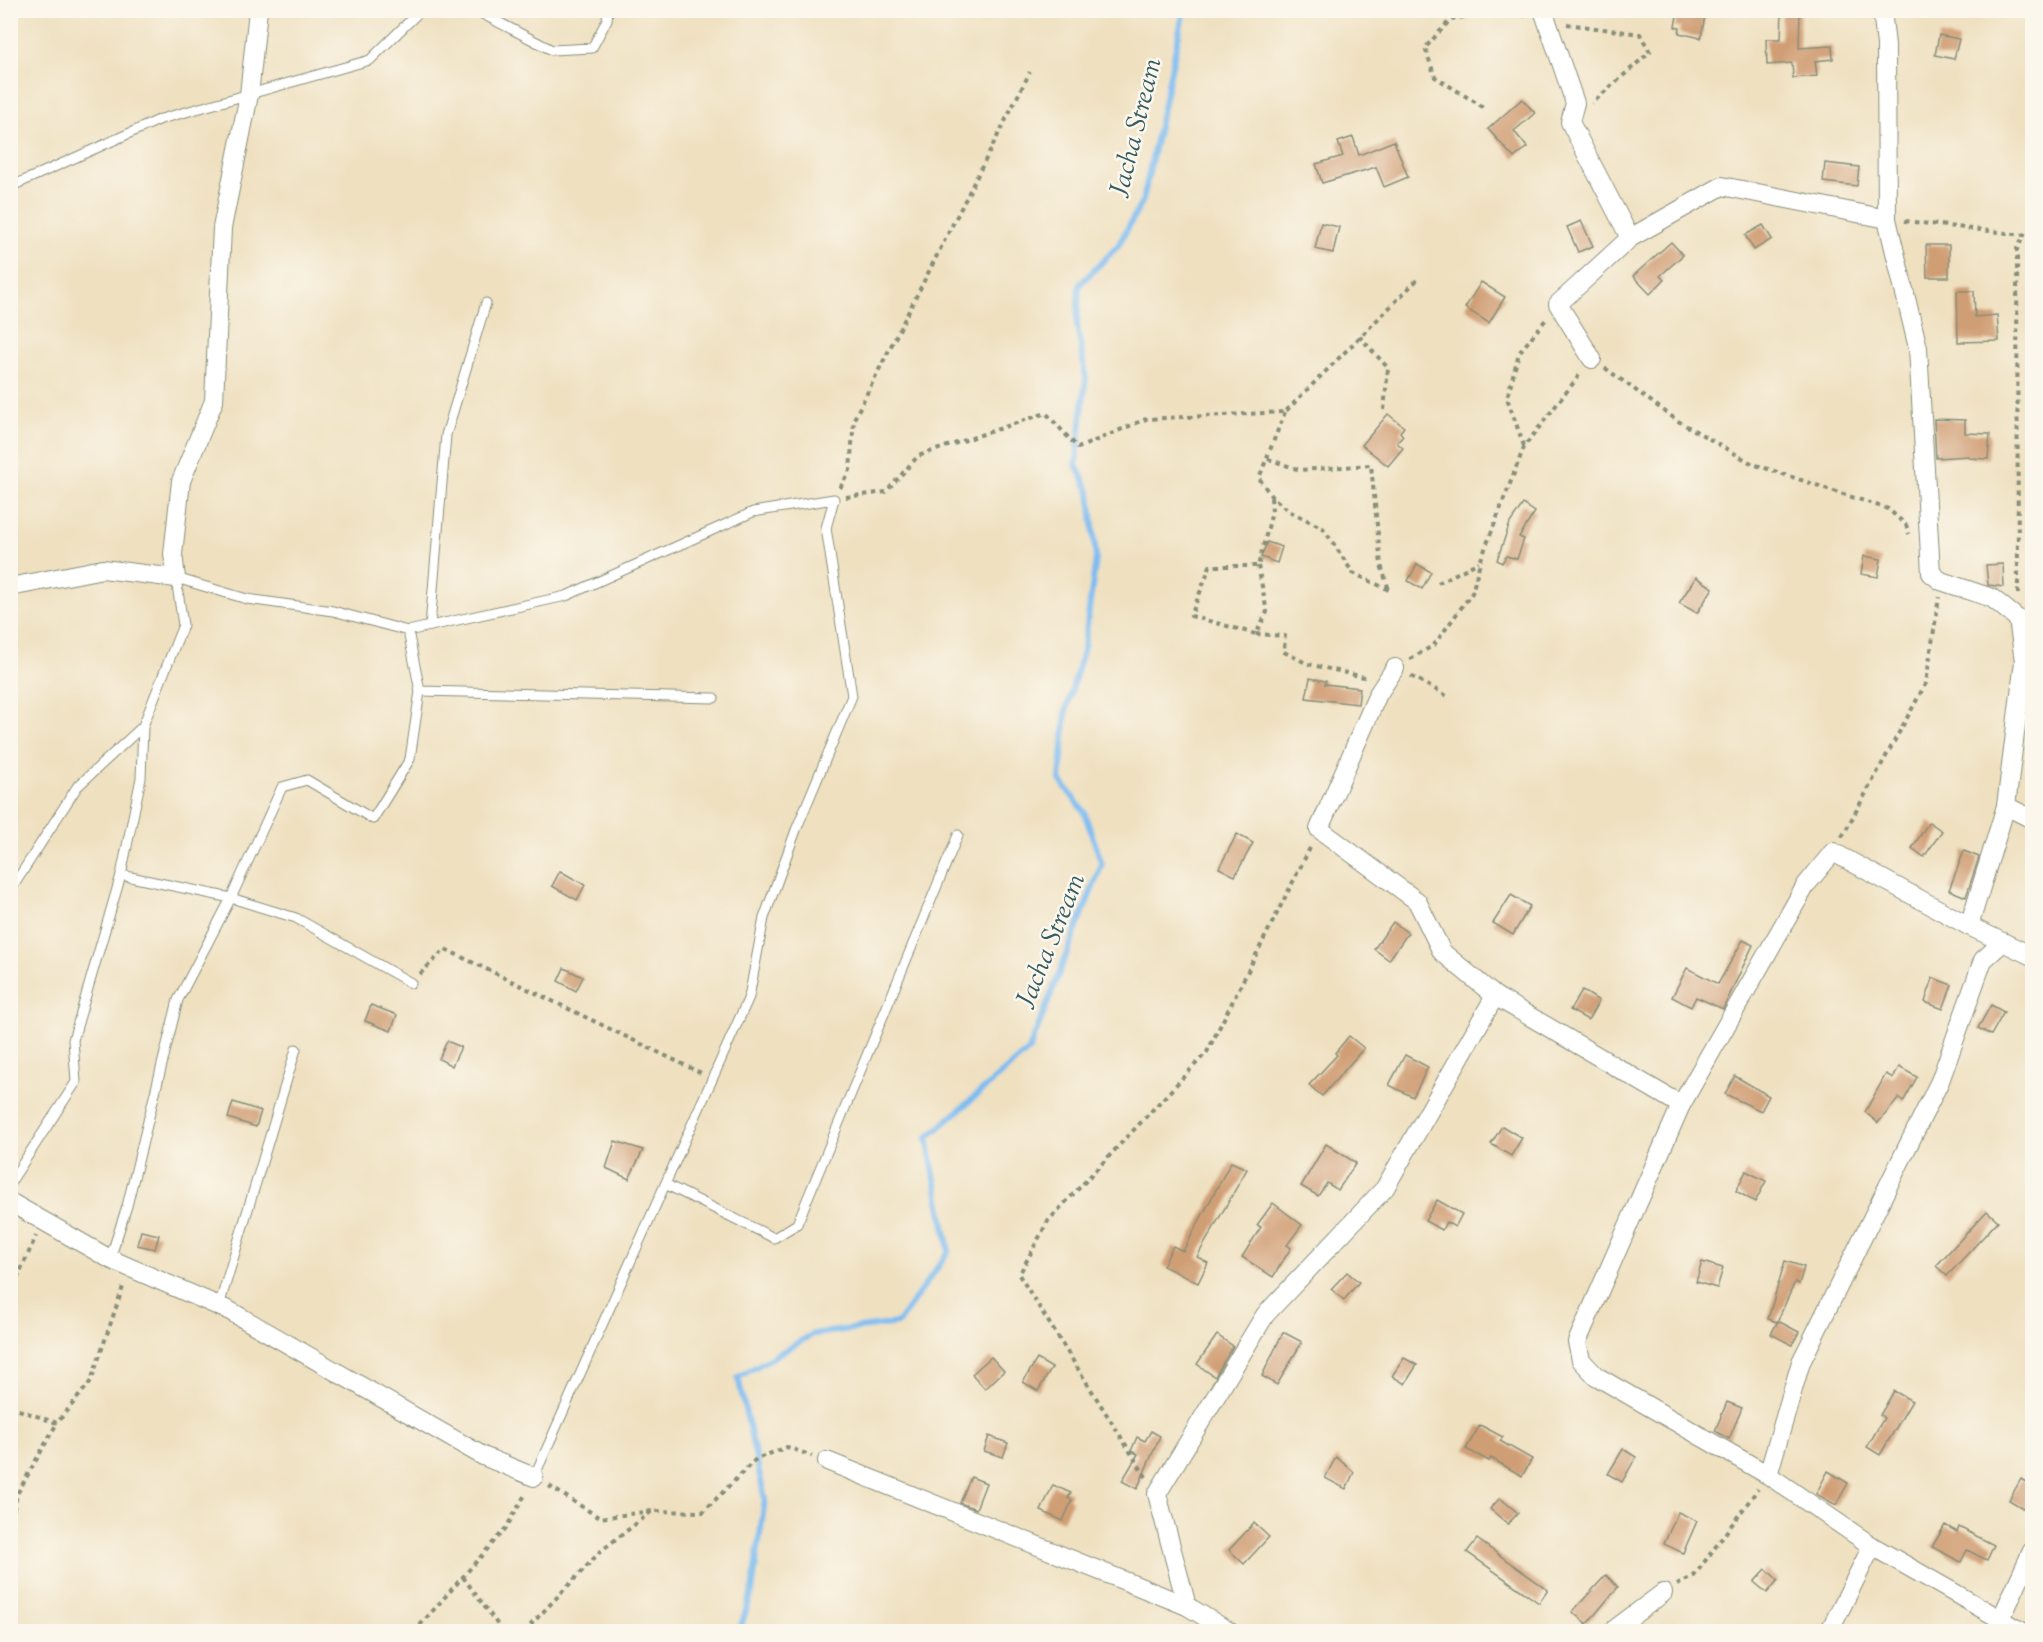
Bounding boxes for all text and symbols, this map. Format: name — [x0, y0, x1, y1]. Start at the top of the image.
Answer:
water label: Jacha Stream — [1101, 54, 1174, 202]
water label: Jacha Stream — [1007, 867, 1097, 1015]

